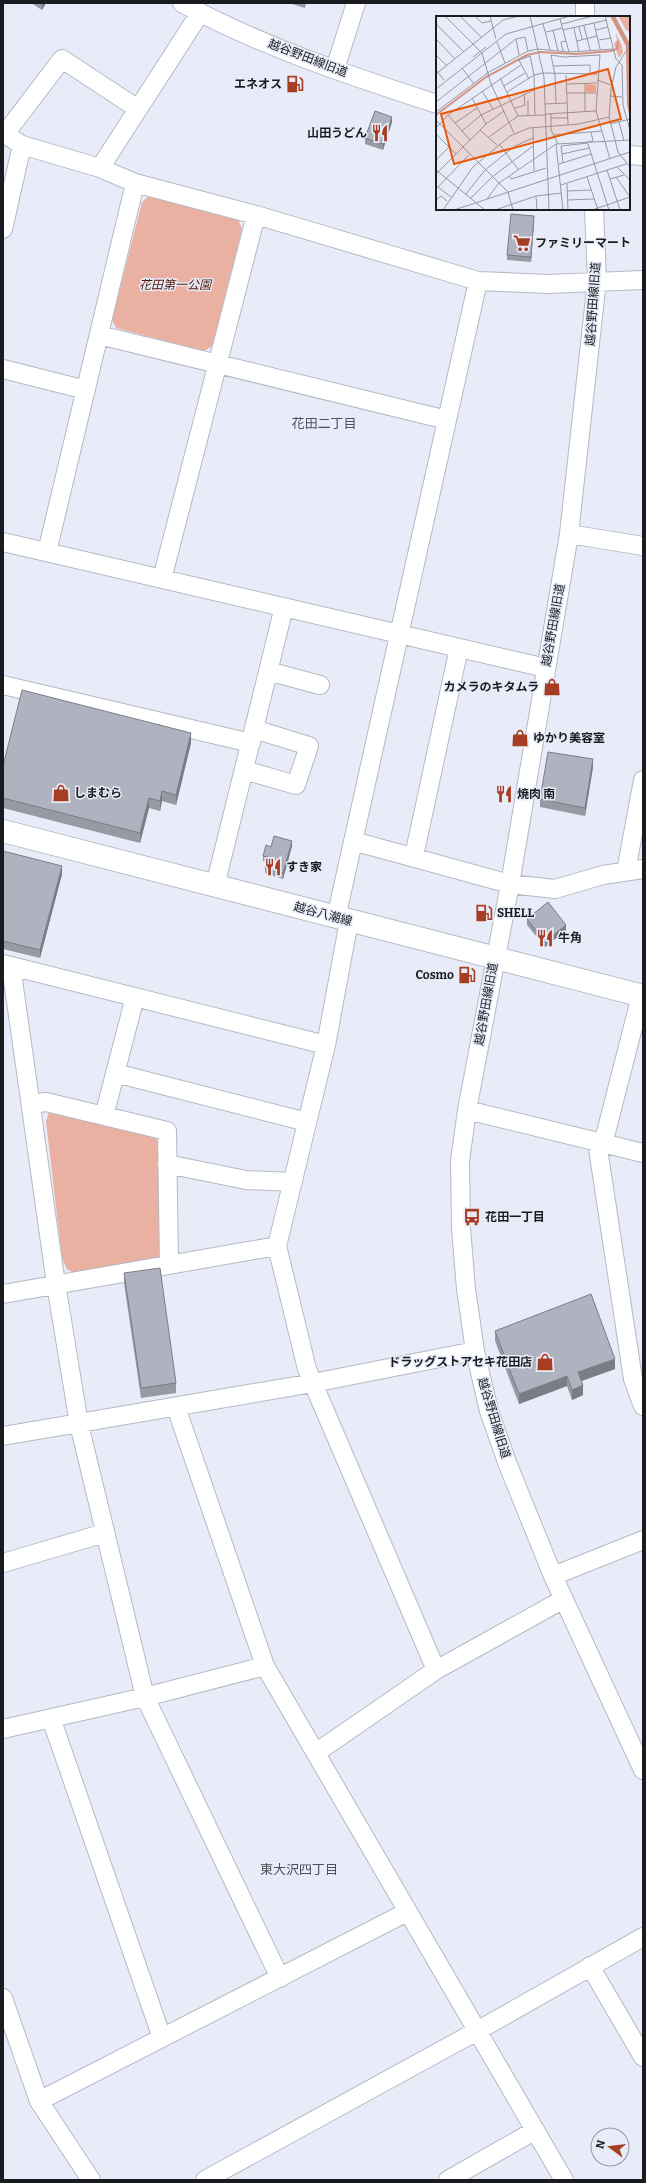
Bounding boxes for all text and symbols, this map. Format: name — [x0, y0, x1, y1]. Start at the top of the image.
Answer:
inset map — [436, 16, 630, 210]
street label: 越谷野田線旧道 — [266, 36, 350, 80]
fuel station icon: エネオス — [285, 74, 305, 94]
place label: エネオス — [234, 77, 282, 91]
restaurant icon: 山田うどん — [370, 123, 390, 143]
place label: 山田うどん — [307, 126, 367, 140]
supermarket icon: ファミリーマート — [512, 233, 532, 253]
place label: ファミリーマート — [535, 236, 631, 250]
street label: 越谷野田線旧道 — [583, 262, 603, 346]
park label: 花田第一公園 — [139, 278, 213, 292]
district label: 花田二丁目 — [291, 416, 357, 431]
street label: 越谷野田線旧道 — [539, 582, 567, 668]
shop icon: カメラのキタムラ — [542, 677, 562, 697]
place label: カメラのキタムラ — [444, 680, 539, 694]
shop icon: ゆかり美容室 — [510, 728, 530, 748]
place label: ゆかり美容室 — [533, 731, 605, 745]
shop icon: しまむら — [51, 783, 71, 803]
restaurant icon: 焼肉 南 — [494, 784, 514, 804]
place label: しまむら — [74, 786, 122, 800]
place label: 焼肉 南 — [517, 787, 555, 801]
restaurant icon: すき家 — [263, 857, 283, 877]
place label: すき家 — [286, 860, 322, 874]
street label: 越谷八潮線 — [292, 899, 354, 929]
fuel station icon: SHELL — [474, 903, 494, 923]
place label: SHELL — [497, 906, 535, 920]
restaurant icon: 牛角 — [535, 928, 555, 948]
place label: 牛角 — [558, 931, 582, 945]
street label: 越谷野田線旧道 — [472, 961, 500, 1047]
fuel station icon: Cosmo — [457, 965, 477, 985]
place label: Cosmo — [415, 968, 454, 982]
bus stop icon: 花田一丁目 — [462, 1207, 482, 1227]
place label: 花田一丁目 — [485, 1210, 545, 1224]
shop icon: ドラッグストアセキ花田店 — [535, 1352, 555, 1372]
place label: ドラッグストアセキ花田店 — [388, 1355, 532, 1369]
street label: 越谷野田線旧道 — [475, 1376, 513, 1460]
district label: 東大沢四丁目 — [260, 1862, 338, 1877]
north arrow — [590, 2127, 630, 2167]
text: N — [593, 2138, 608, 2150]

